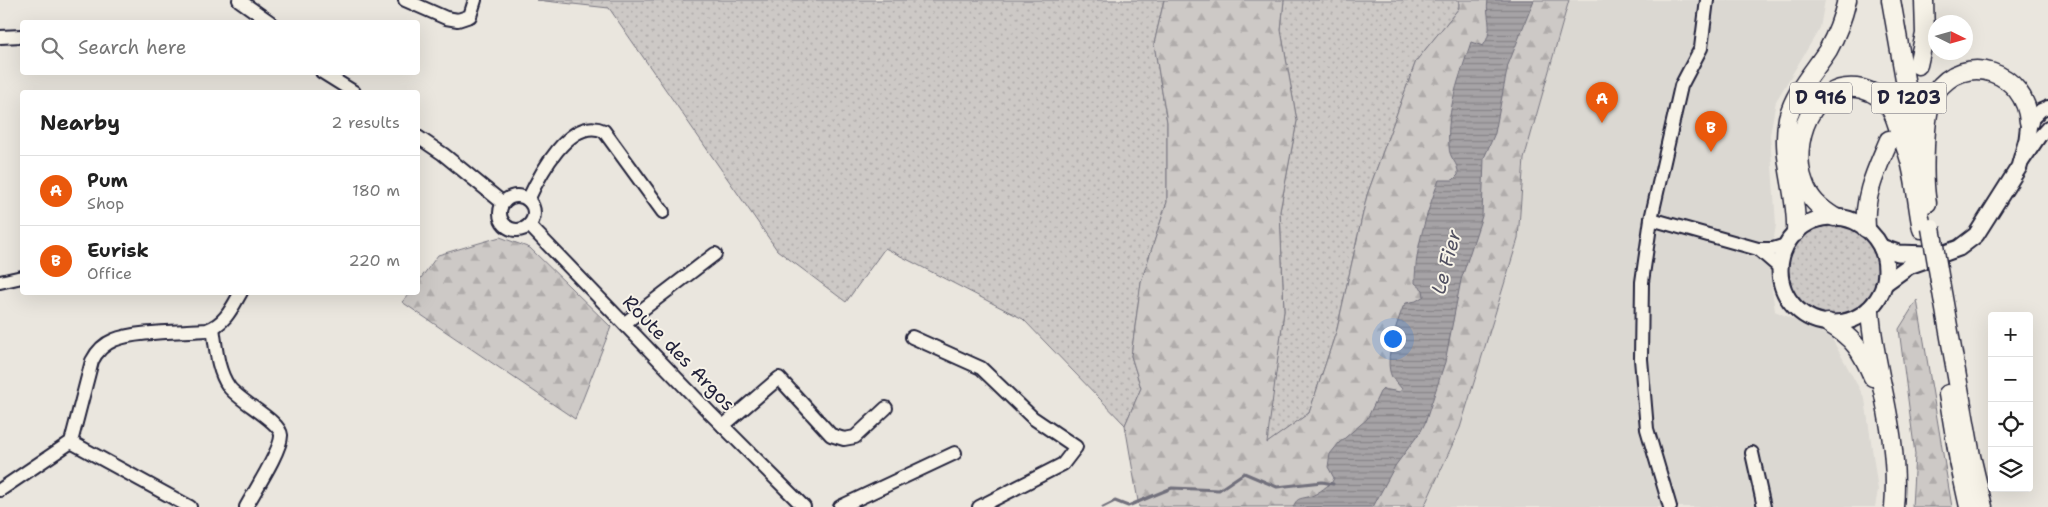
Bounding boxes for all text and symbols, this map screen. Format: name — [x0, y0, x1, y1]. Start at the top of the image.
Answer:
north arrow — [1928, 15, 1973, 60]
search box — [20, 20, 420, 75]
icon: search — [38, 34, 66, 62]
text: Search here — [78, 35, 187, 60]
pin: A — [1586, 82, 1618, 123]
road number: D 916 — [1790, 82, 1852, 114]
road number: D 1203 — [1872, 82, 1946, 114]
text: Nearby — [40, 109, 120, 137]
pin: B — [1695, 111, 1727, 152]
text: 2 results — [331, 112, 400, 133]
text: Pum — [87, 168, 128, 193]
text: A — [50, 180, 62, 201]
text: 180 m — [352, 180, 400, 201]
text: Shop — [87, 193, 124, 214]
water label: Le Fier — [1425, 226, 1467, 297]
text: Eurisk — [87, 238, 149, 263]
text: B — [51, 250, 61, 271]
text: 220 m — [348, 250, 400, 271]
text: Office — [87, 263, 132, 284]
street label: Route des Argos — [617, 290, 741, 416]
map controls — [1988, 312, 2033, 492]
button: + — [1988, 312, 2033, 357]
your location — [1380, 326, 1406, 352]
button: − — [1988, 357, 2033, 402]
button: locate — [1988, 402, 2033, 447]
button: layers — [1988, 447, 2033, 492]

